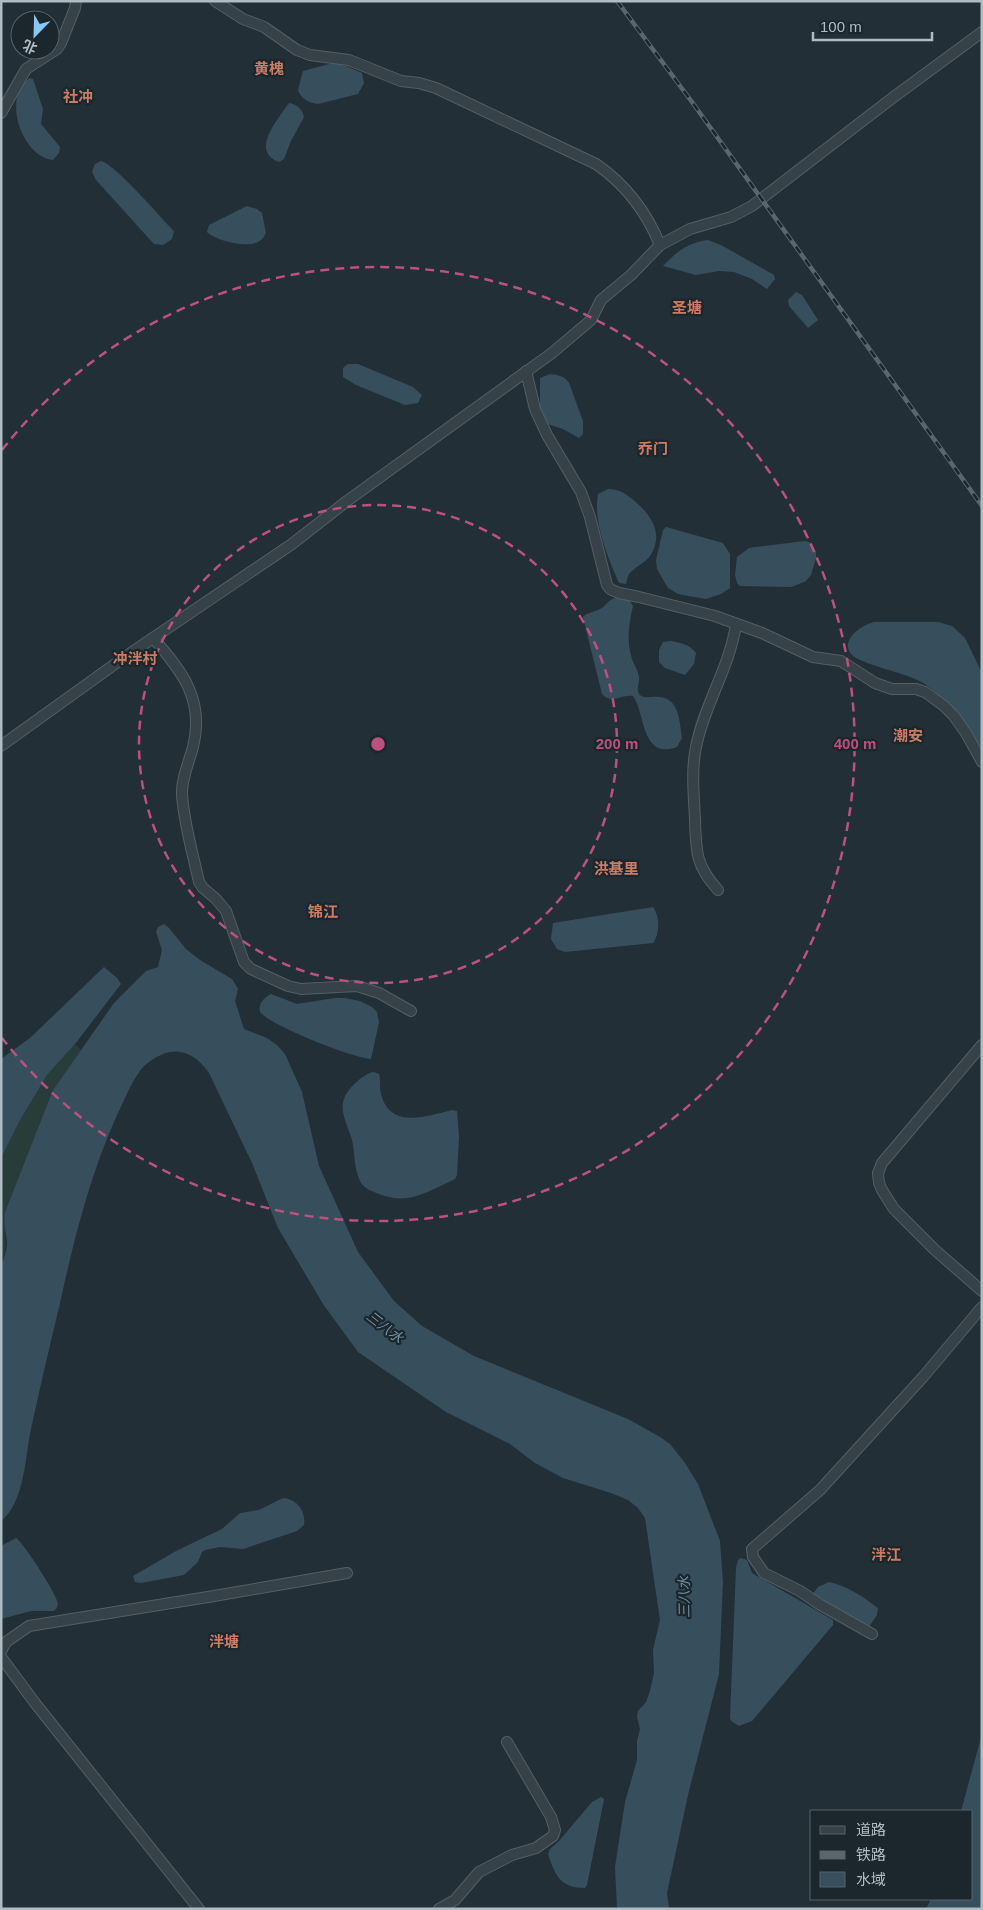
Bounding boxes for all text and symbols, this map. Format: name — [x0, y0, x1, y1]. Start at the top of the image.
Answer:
north arrow — [10, 10, 60, 60]
scale bar — [813, 10, 932, 42]
text: 100 m — [820, 18, 862, 35]
text: 北 — [20, 37, 39, 57]
district label: 黄槐 — [254, 60, 284, 77]
district label: 社冲 — [63, 88, 93, 105]
district label: 圣塘 — [672, 299, 702, 316]
district label: 乔门 — [638, 440, 668, 457]
district label: 冲泮村 — [112, 650, 158, 667]
district label: 潮安 — [893, 727, 923, 744]
centre of rings — [369, 735, 387, 753]
text: 200 m — [596, 735, 638, 752]
text: 400 m — [834, 735, 876, 752]
district label: 洪基里 — [593, 860, 639, 877]
district label: 锦江 — [308, 903, 338, 920]
water label: 三八水 — [364, 1308, 407, 1347]
district label: 泮江 — [871, 1546, 901, 1563]
water label: 三八水 — [676, 1575, 692, 1618]
district label: 泮塘 — [209, 1633, 239, 1650]
legend — [810, 1810, 973, 1900]
text: 道路 — [856, 1821, 886, 1838]
text: 铁路 — [856, 1846, 886, 1863]
text: 水域 — [856, 1871, 886, 1888]

